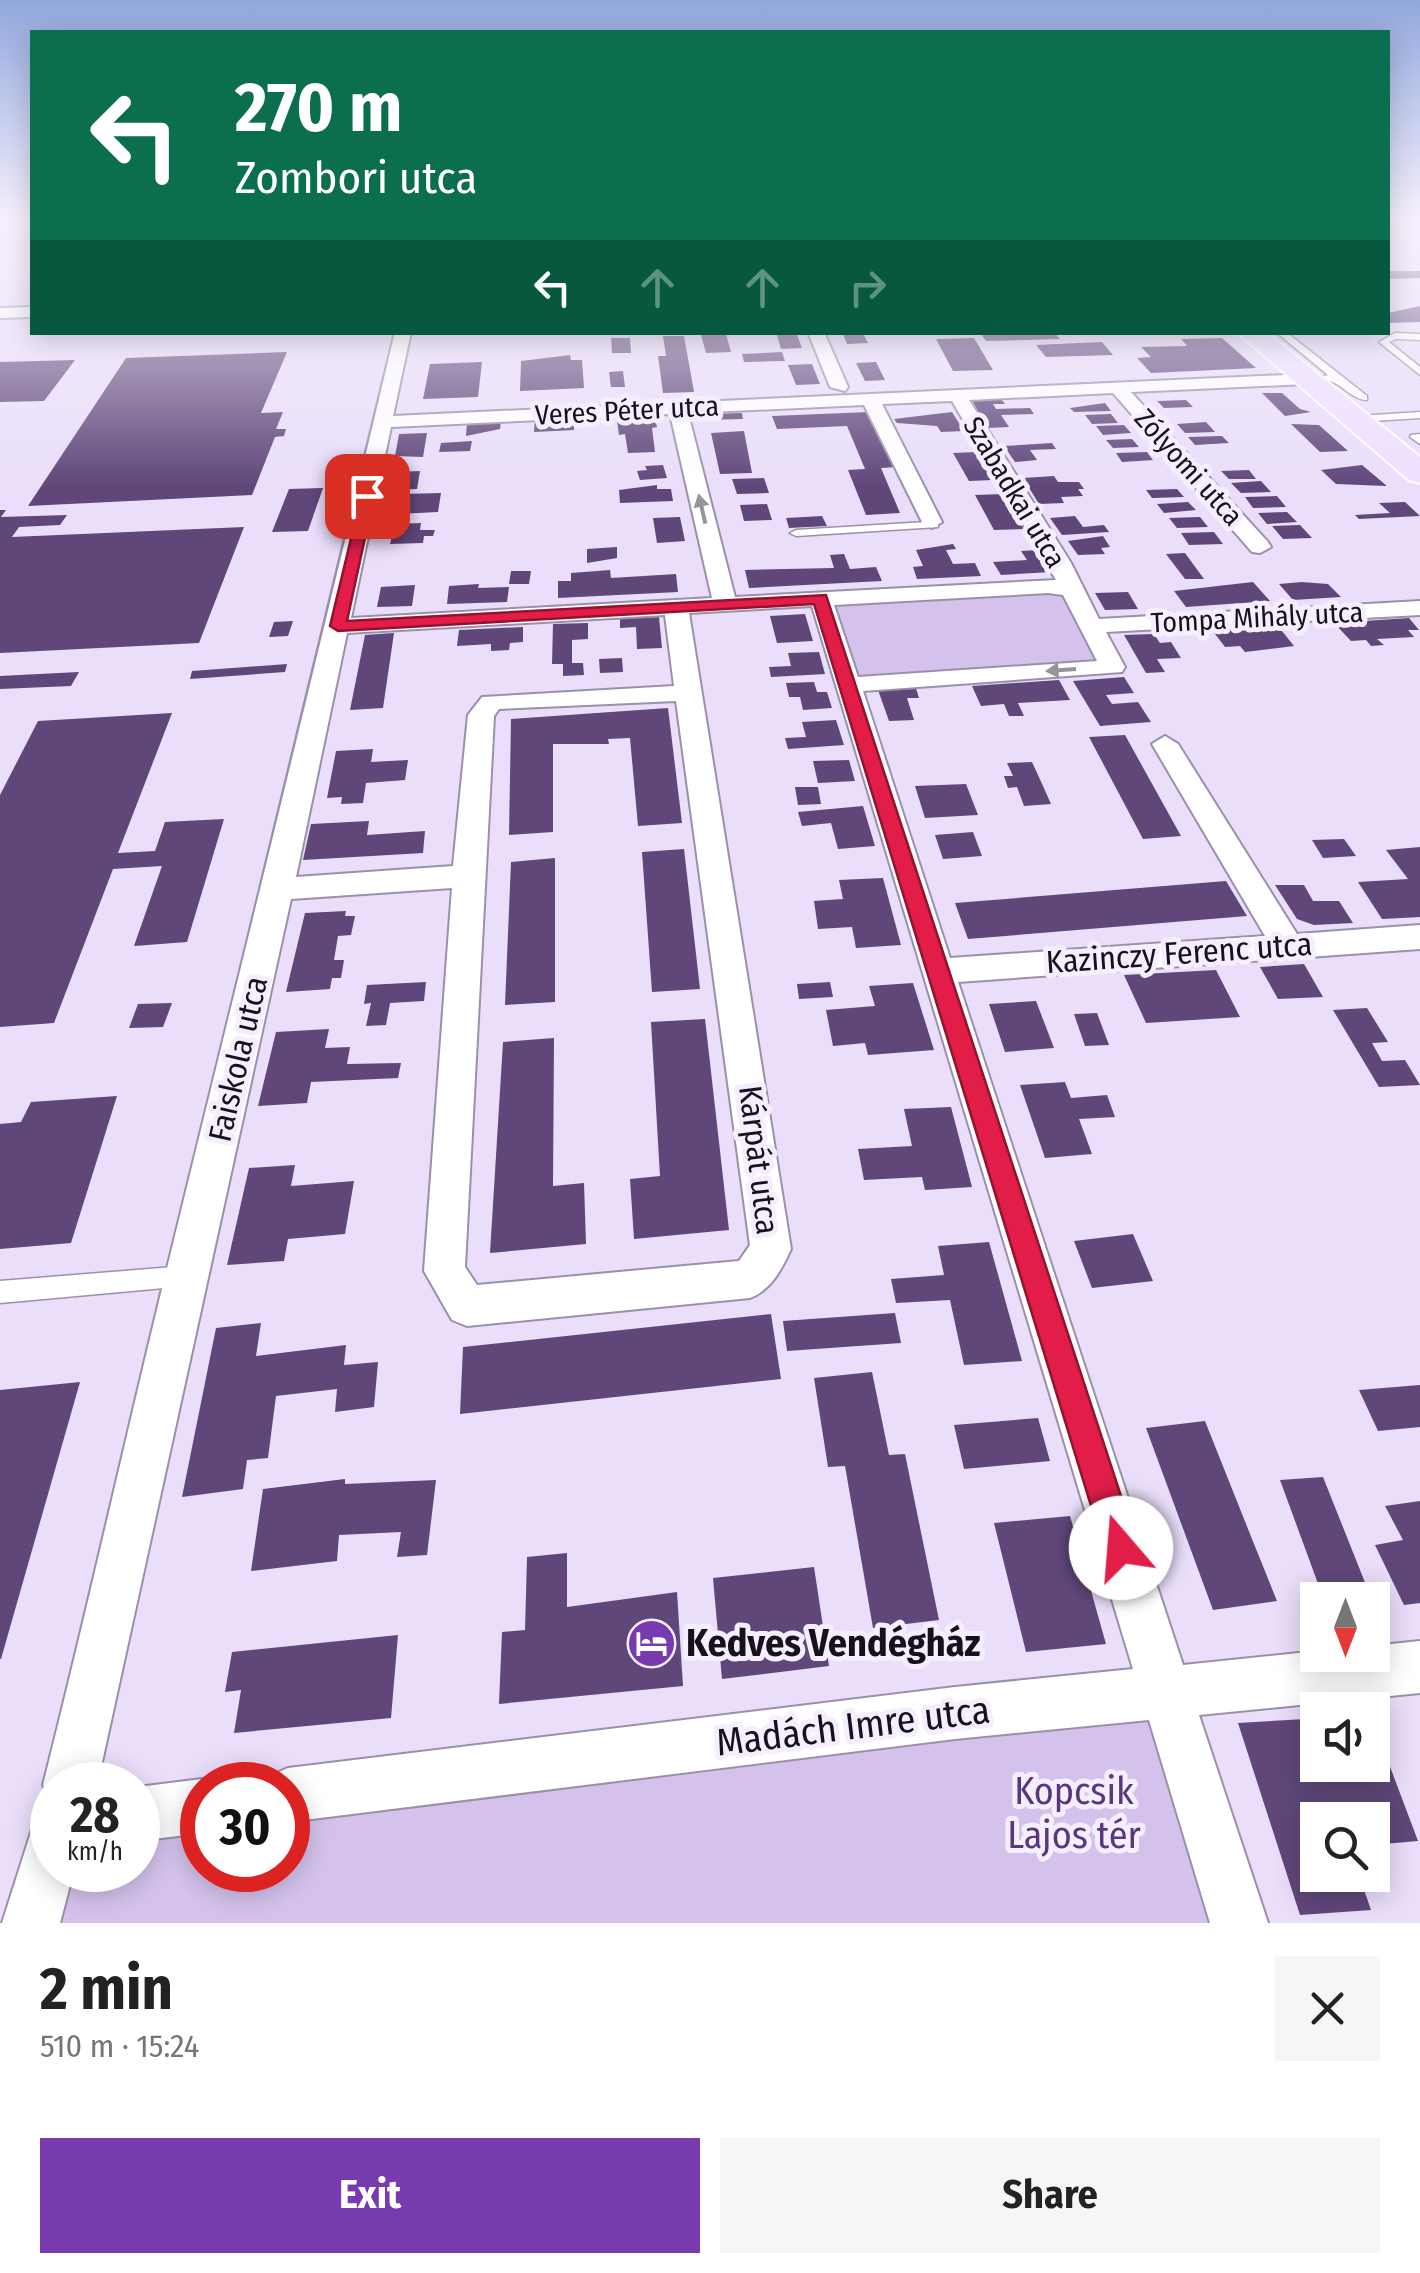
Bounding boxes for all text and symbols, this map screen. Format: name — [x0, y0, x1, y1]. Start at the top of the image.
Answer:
text: 270 m — [235, 66, 402, 150]
icon: left — [70, 70, 200, 200]
text: Zombori utca — [235, 151, 477, 205]
icon: left — [525, 260, 580, 315]
icon: ahead — [630, 260, 685, 315]
icon: ahead — [735, 260, 790, 315]
icon: right — [840, 260, 895, 315]
street label: Veres Péter utca — [534, 389, 720, 432]
street label: Zólyomi utca — [1128, 402, 1250, 532]
street label: Szabadkai utca — [957, 411, 1073, 574]
pin — [325, 454, 410, 539]
icon: arrive — [340, 469, 395, 524]
one-way arrow — [694, 493, 709, 524]
street label: Tompa Mihály utca — [1150, 595, 1364, 640]
one-way arrow — [1044, 663, 1076, 679]
street label: Kazinczy Ferenc utca — [1045, 925, 1313, 981]
street label: Faiskola utca — [201, 973, 275, 1145]
street label: Kárpát utca — [731, 1083, 787, 1237]
position arrow — [1069, 1496, 1173, 1600]
north arrow — [1300, 1582, 1390, 1672]
map controls — [1300, 1582, 1390, 1892]
hotel icon: Kedves Vendégház — [625, 1617, 677, 1669]
place label: Kedves Vendégház — [686, 1620, 981, 1666]
street label: Madách Imre utca — [714, 1686, 992, 1766]
button: sound — [1300, 1692, 1390, 1782]
speed limit sign: 30 — [180, 1762, 310, 1892]
park label: Kopcsik Lajos tér — [1007, 1768, 1141, 1858]
text: 28 — [70, 1785, 120, 1845]
button: search — [1300, 1802, 1390, 1892]
text: km/h — [67, 1837, 123, 1867]
text: 2 min — [40, 1953, 173, 2025]
button: close — [1275, 1956, 1380, 2061]
text: 510 m · 15:24 — [40, 2027, 199, 2065]
button: Exit — [40, 2138, 700, 2253]
button: Share — [720, 2138, 1380, 2253]

